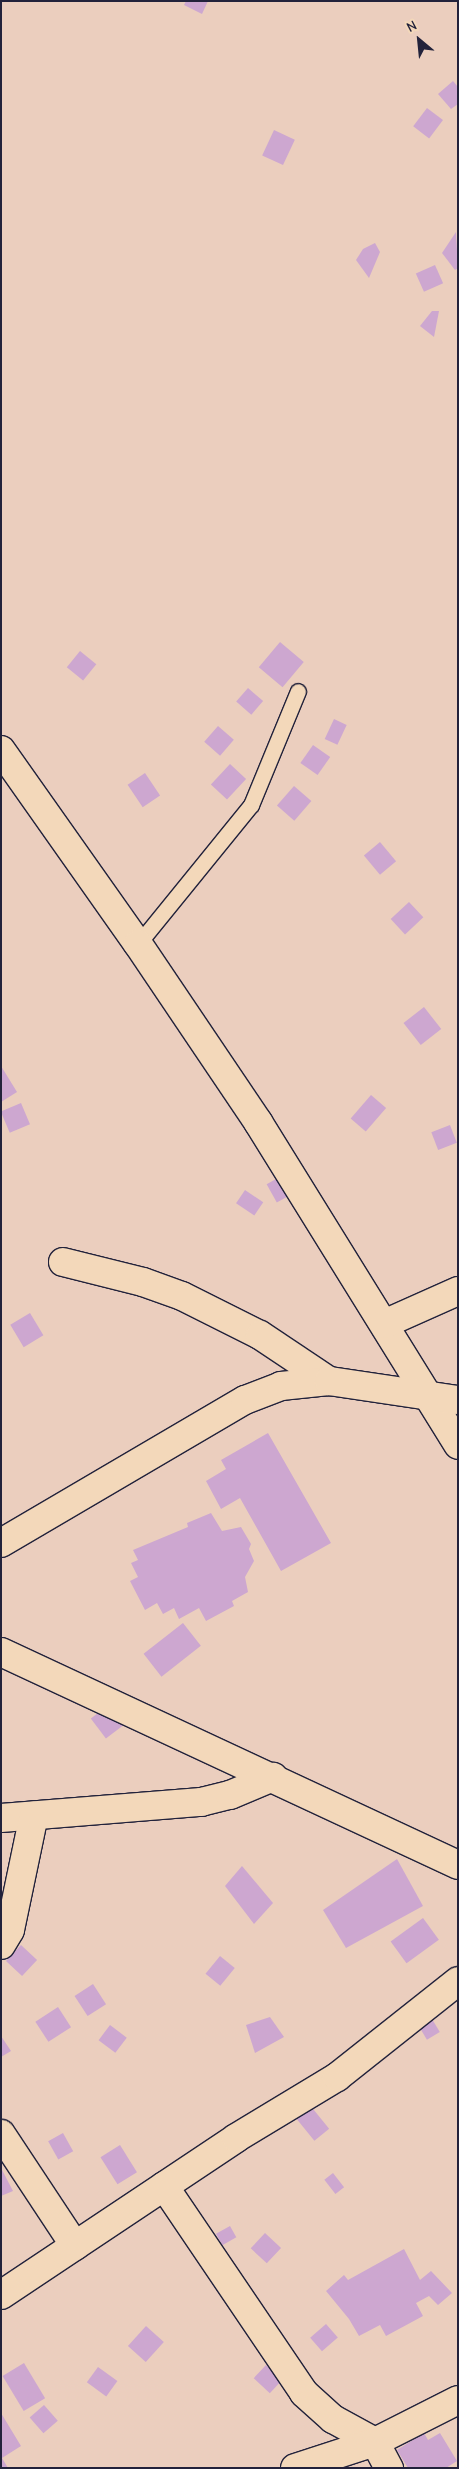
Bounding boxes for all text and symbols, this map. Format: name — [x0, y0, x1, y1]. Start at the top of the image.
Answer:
north arrow — [394, 15, 444, 65]
text: N — [404, 17, 420, 36]

